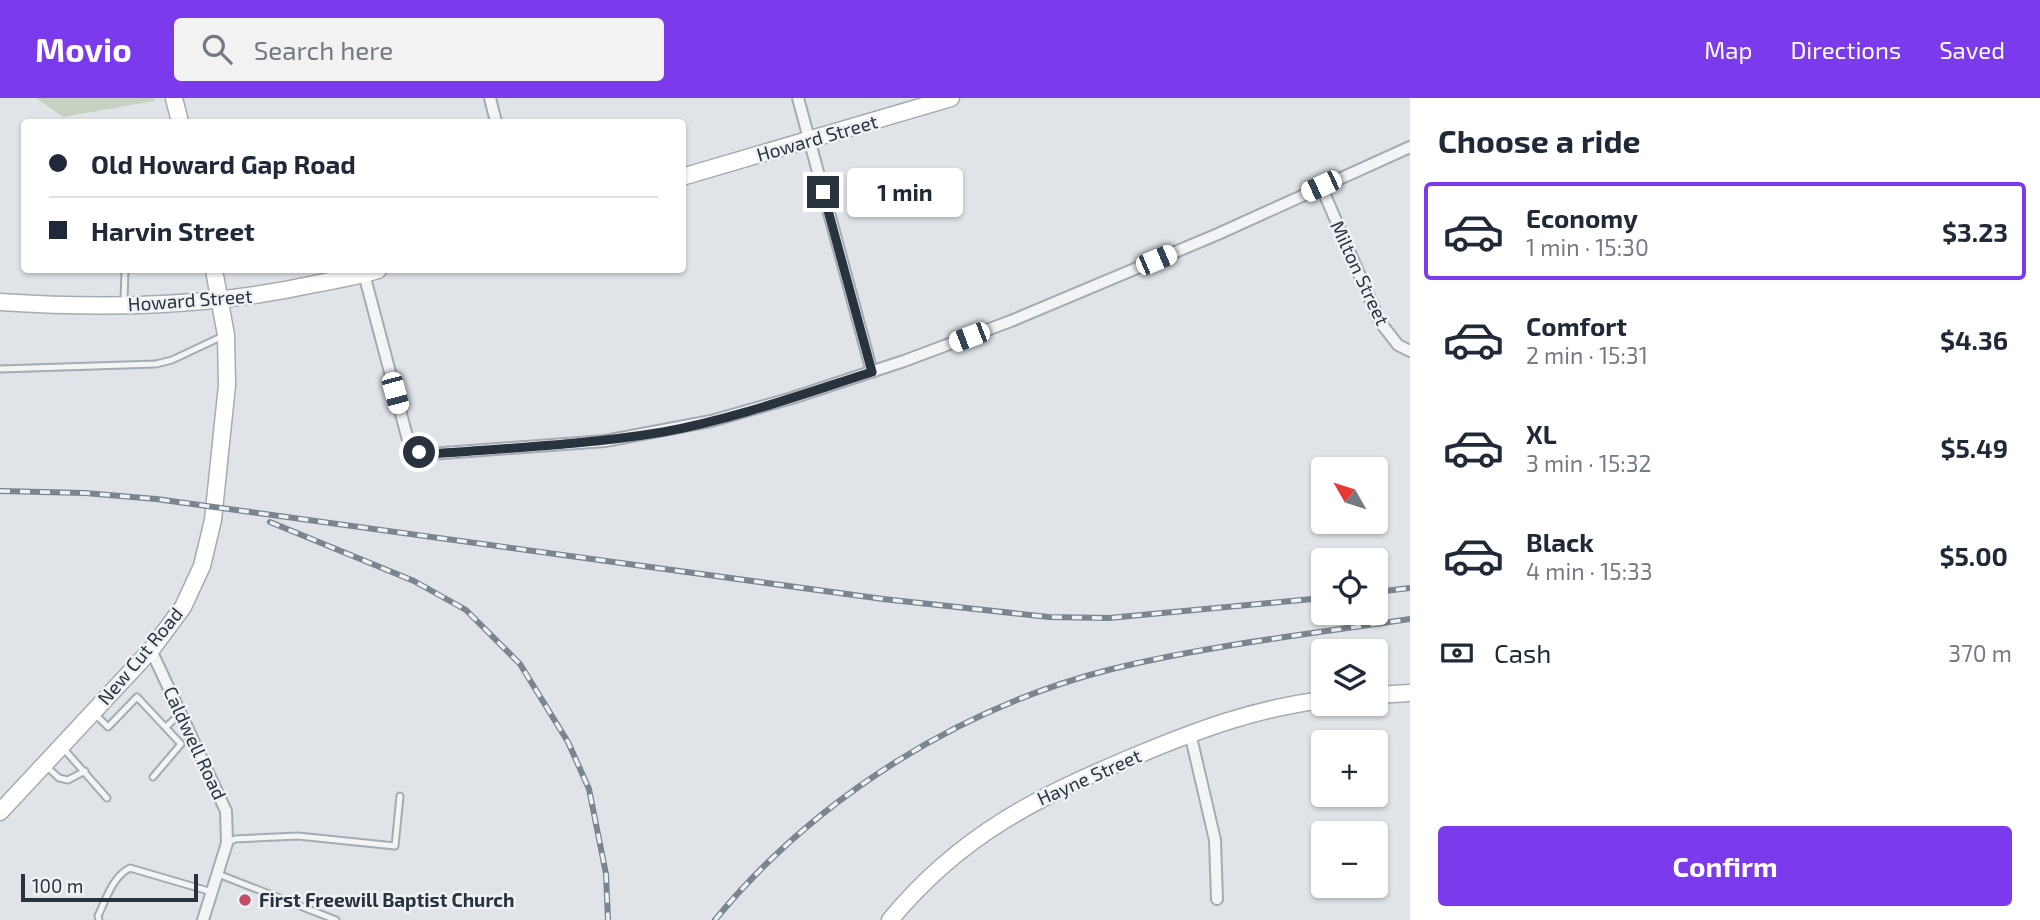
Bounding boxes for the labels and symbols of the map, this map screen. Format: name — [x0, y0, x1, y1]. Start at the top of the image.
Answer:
street label: Howard Street — [754, 109, 880, 166]
callout: 1 min — [848, 168, 963, 217]
car — [1298, 168, 1345, 204]
route end — [807, 176, 839, 208]
street label: Milton Street — [1326, 217, 1395, 329]
car — [1133, 242, 1180, 278]
street label: Howard Street — [127, 284, 253, 315]
car — [946, 320, 993, 354]
car — [380, 370, 411, 416]
route start — [403, 436, 435, 468]
north arrow — [1311, 457, 1388, 534]
street label: New Cut Road — [92, 602, 187, 709]
street label: Caldwell Road — [159, 682, 232, 803]
street label: Hayne Street — [1033, 743, 1144, 810]
scale bar — [21, 871, 198, 903]
place label: First Freewill Baptist Church — [259, 888, 514, 911]
marker: First Freewill Baptist Church — [237, 892, 253, 908]

